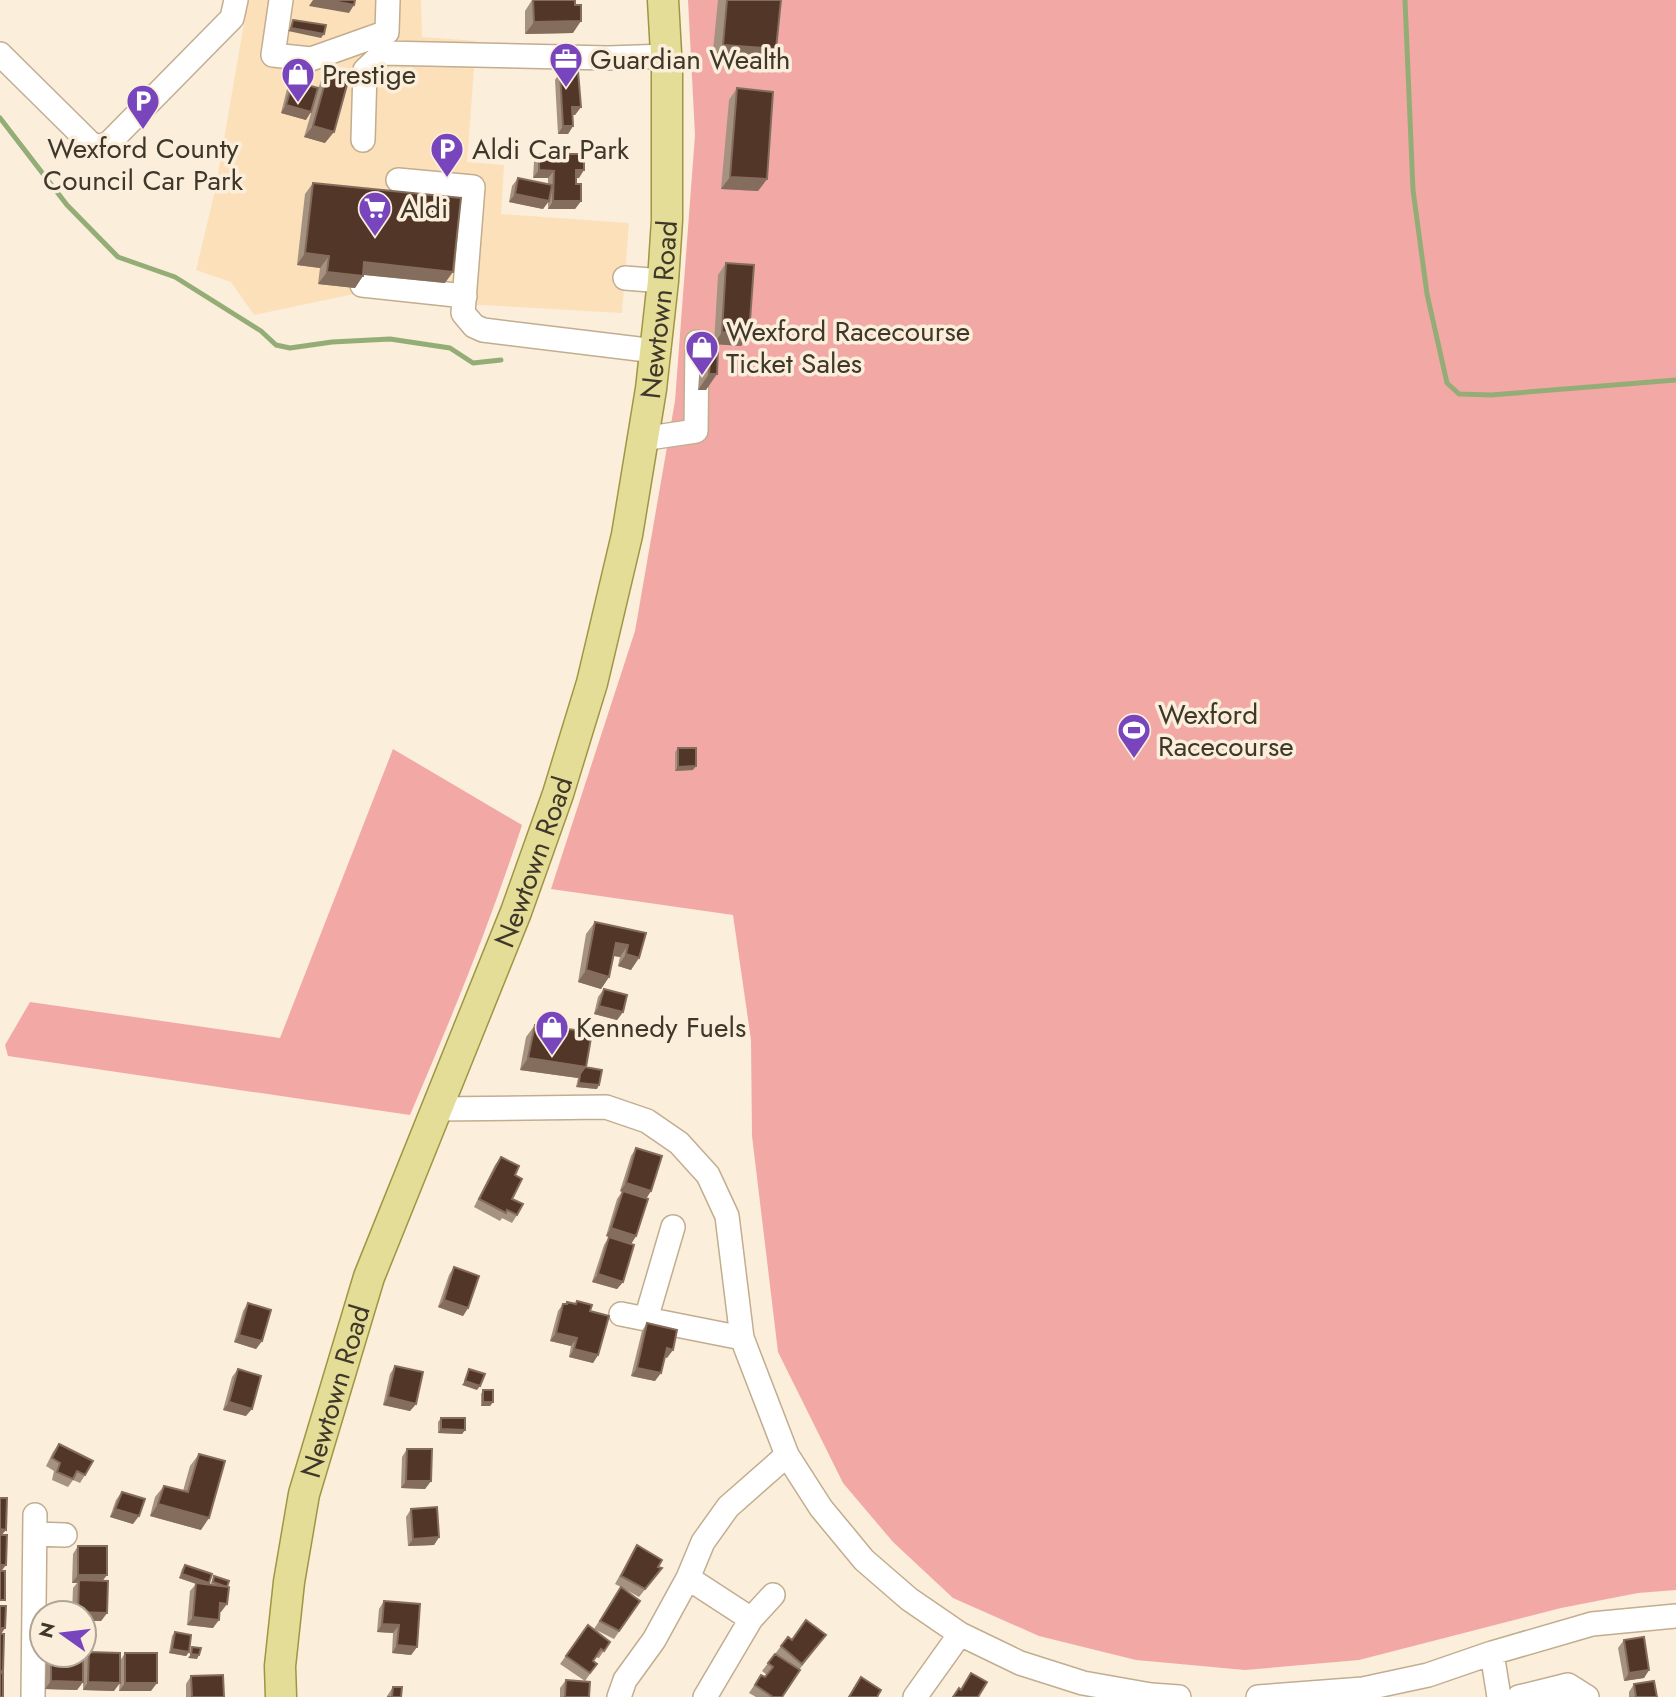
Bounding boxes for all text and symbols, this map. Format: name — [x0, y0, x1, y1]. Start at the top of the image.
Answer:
place label: Guardian Wealth — [590, 39, 791, 80]
office icon: Guardian Wealth — [547, 40, 585, 89]
place label: Prestige — [322, 54, 416, 95]
shop icon: Prestige — [279, 55, 317, 104]
parking icon: Wexford County Council Car Park — [124, 82, 162, 131]
place label: Wexford County Council Car Park — [43, 128, 244, 201]
place label: Aldi Car Park — [472, 129, 630, 170]
parking icon: Aldi Car Park — [428, 130, 466, 179]
place label: Aldi — [400, 188, 448, 229]
supermarket icon: Aldi — [356, 189, 394, 238]
street label: Newtown Road — [630, 219, 687, 401]
place label: Wexford Racecourse Ticket Sales — [726, 311, 970, 384]
shop icon: Wexford Racecourse Ticket Sales — [683, 328, 721, 377]
place label: Wexford Racecourse — [1158, 694, 1294, 767]
sports icon: Wexford Racecourse — [1115, 711, 1153, 760]
street label: Newtown Road — [483, 771, 583, 953]
place label: Kennedy Fuels — [576, 1007, 746, 1048]
shop icon: Kennedy Fuels — [533, 1008, 571, 1057]
street label: Newtown Road — [289, 1300, 380, 1483]
north arrow — [28, 1599, 98, 1669]
text: N — [32, 1619, 62, 1641]

